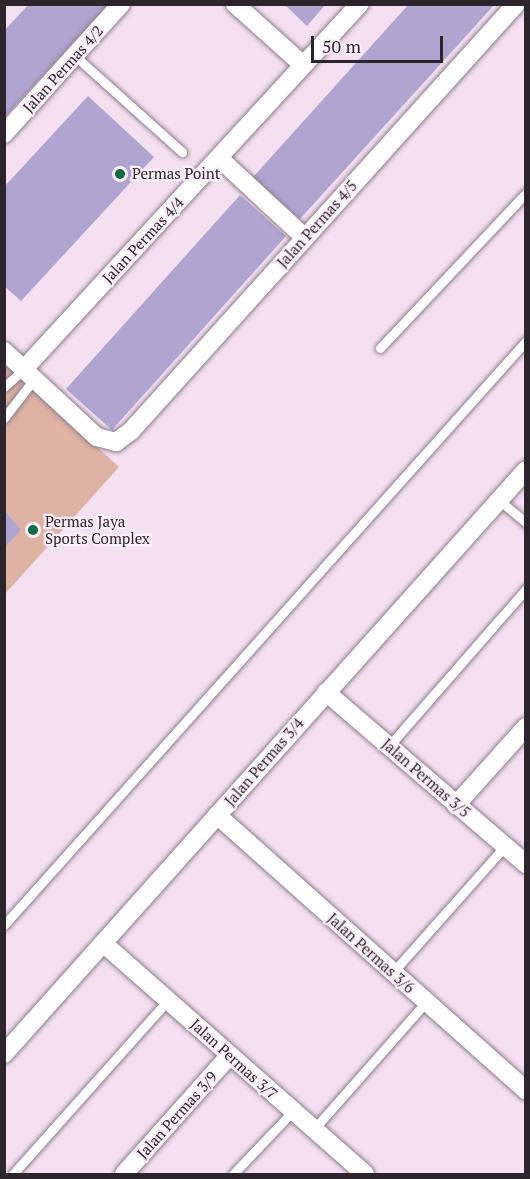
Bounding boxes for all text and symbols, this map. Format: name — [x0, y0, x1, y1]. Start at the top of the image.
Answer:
street label: Jalan Permas 4/2 — [19, 22, 107, 116]
scale bar — [314, 24, 446, 62]
text: 50 m — [322, 34, 361, 58]
place label: Permas Point — [132, 165, 220, 183]
marker: Permas Point — [113, 167, 127, 181]
street label: Jalan Permas 4/5 — [273, 177, 361, 271]
street label: Jalan Permas 4/4 — [99, 193, 187, 287]
place label: Permas Jaya Sports Complex — [45, 512, 150, 547]
marker: Permas Jaya Sports Complex — [26, 523, 40, 537]
street label: Jalan Permas 3/4 — [221, 714, 307, 810]
street label: Jalan Permas 3/5 — [378, 735, 474, 821]
street label: Jalan Permas 3/6 — [324, 909, 418, 997]
street label: Jalan Permas 3/7 — [187, 1015, 281, 1103]
street label: Jalan Permas 3/9 — [133, 1068, 221, 1162]

